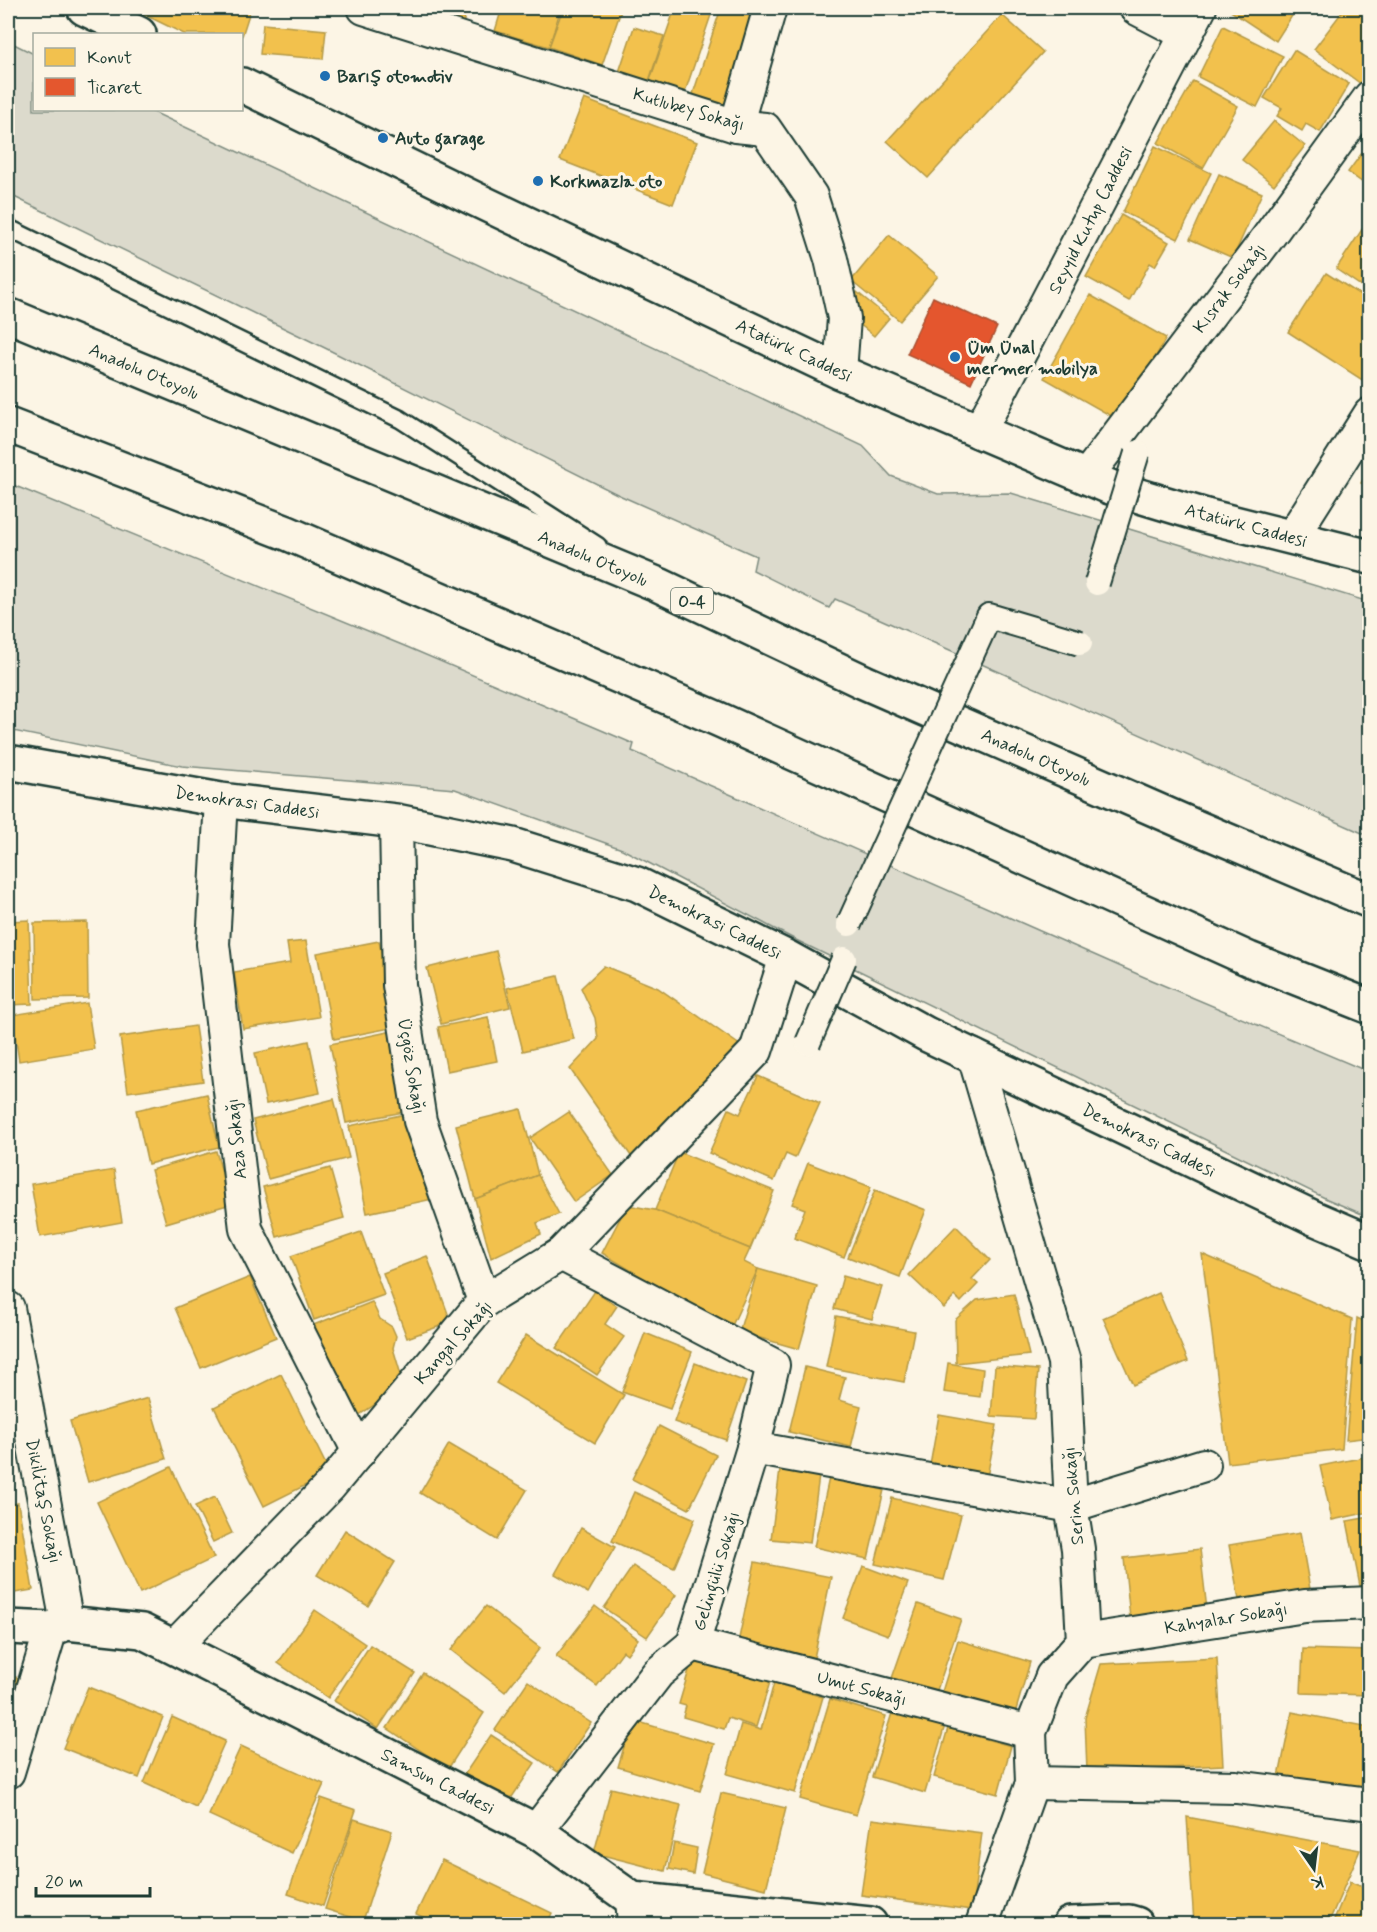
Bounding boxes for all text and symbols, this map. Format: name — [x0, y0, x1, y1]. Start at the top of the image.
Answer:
legend — [33, 33, 243, 111]
text: Konut — [87, 46, 132, 70]
place label: Barış otomotiv — [337, 65, 453, 89]
marker: Barış otomotiv — [318, 69, 332, 83]
text: Ticaret — [87, 76, 143, 100]
street label: Kutlubey Sokağı — [630, 83, 747, 137]
place label: Auto garage — [395, 127, 486, 153]
marker: Auto garage — [376, 131, 390, 145]
street label: Seyyid Kutup Caddesi — [1043, 142, 1139, 298]
place label: Korkmazla oto — [550, 170, 662, 194]
marker: Korkmazla oto — [531, 174, 545, 188]
street label: Kısrak Sokağı — [1188, 239, 1272, 339]
street label: Atatürk Caddesi — [732, 313, 856, 388]
place label: Üm Ünal mermer mobilya — [967, 336, 1098, 381]
street label: Anadolu Otoyolu — [85, 338, 202, 406]
marker: Üm Ünal mermer mobilya — [948, 350, 962, 364]
street label: Atatürk Caddesi — [1182, 498, 1309, 554]
street label: Anadolu Otoyolu — [534, 525, 651, 593]
road number: O-4 — [671, 588, 713, 614]
street label: Anadolu Otoyolu — [977, 723, 1094, 793]
street label: Demokrasi Caddesi — [173, 781, 321, 825]
street label: Demokrasi Caddesi — [644, 880, 785, 966]
street label: Üçgöz Sokağı — [392, 1016, 430, 1116]
street label: Aza Sokağı — [221, 1097, 253, 1181]
street label: Demokrasi Caddesi — [1078, 1098, 1219, 1184]
street label: Kangal Sokağı — [409, 1295, 499, 1391]
street label: Dikilitaş Sokağı — [19, 1437, 67, 1566]
street label: Serin Sokağı — [1058, 1446, 1090, 1546]
street label: Gelingülü Sokağı — [687, 1509, 748, 1635]
street label: Kahyalar Sokağı — [1163, 1597, 1289, 1641]
street label: Umut Sokağı — [814, 1665, 909, 1712]
street label: Samsun Caddesi — [377, 1743, 498, 1821]
north arrow — [1284, 1839, 1344, 1899]
scale bar — [36, 1860, 150, 1898]
text: 20 m — [45, 1870, 83, 1894]
text: K — [1309, 1871, 1325, 1894]

